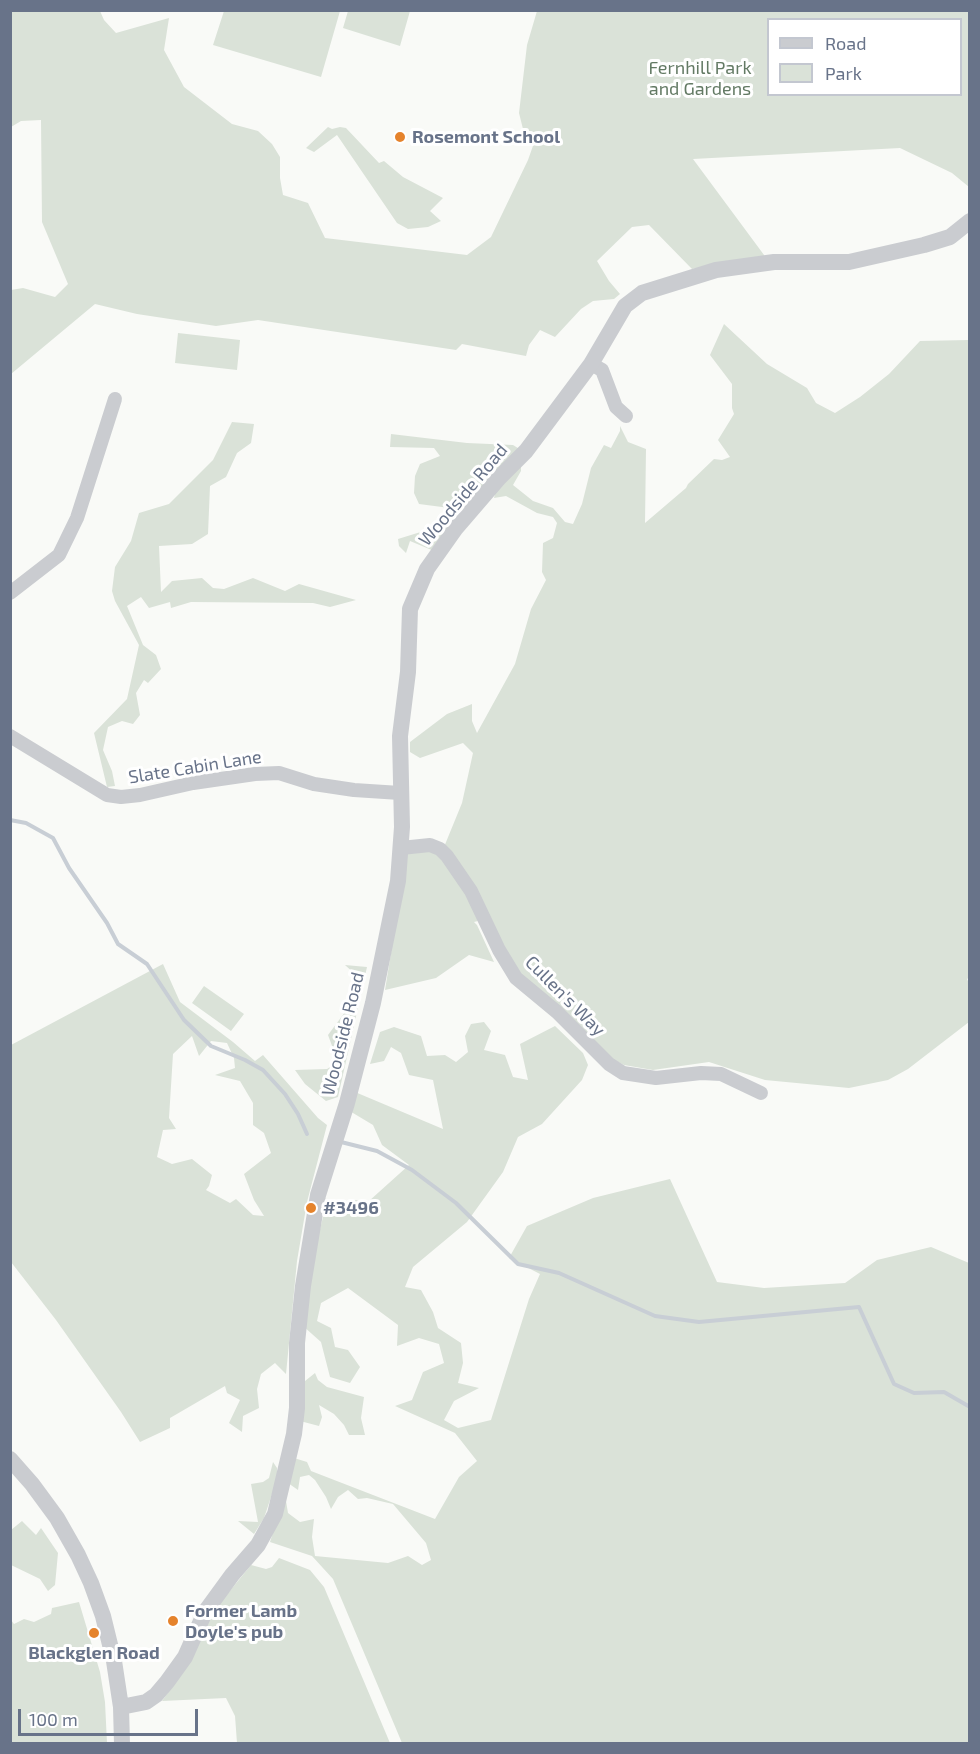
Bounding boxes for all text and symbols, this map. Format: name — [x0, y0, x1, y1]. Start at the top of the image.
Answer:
legend — [767, 18, 962, 96]
text: Road — [825, 32, 866, 54]
park label: Fernhill Park and Gardens — [648, 57, 752, 100]
text: Park — [825, 62, 862, 84]
place label: Rosemont School — [412, 126, 560, 148]
marker: Rosemont School — [393, 130, 407, 144]
street label: Woodside Road — [414, 440, 512, 550]
street label: Slate Cabin Lane — [127, 746, 263, 788]
street label: Cullen's Way — [520, 951, 610, 1041]
street label: Woodside Road — [317, 970, 369, 1098]
place label: #3496 — [323, 1197, 379, 1219]
marker: #3496 — [304, 1201, 318, 1215]
place label: Former Lamb Doyle's pub — [185, 1600, 297, 1642]
marker: Former Lamb Doyle's pub — [166, 1614, 180, 1628]
marker: Blackglen Road — [87, 1626, 101, 1640]
place label: Blackglen Road — [28, 1642, 160, 1664]
scale bar — [21, 1697, 201, 1735]
text: 100 m — [29, 1708, 78, 1730]

